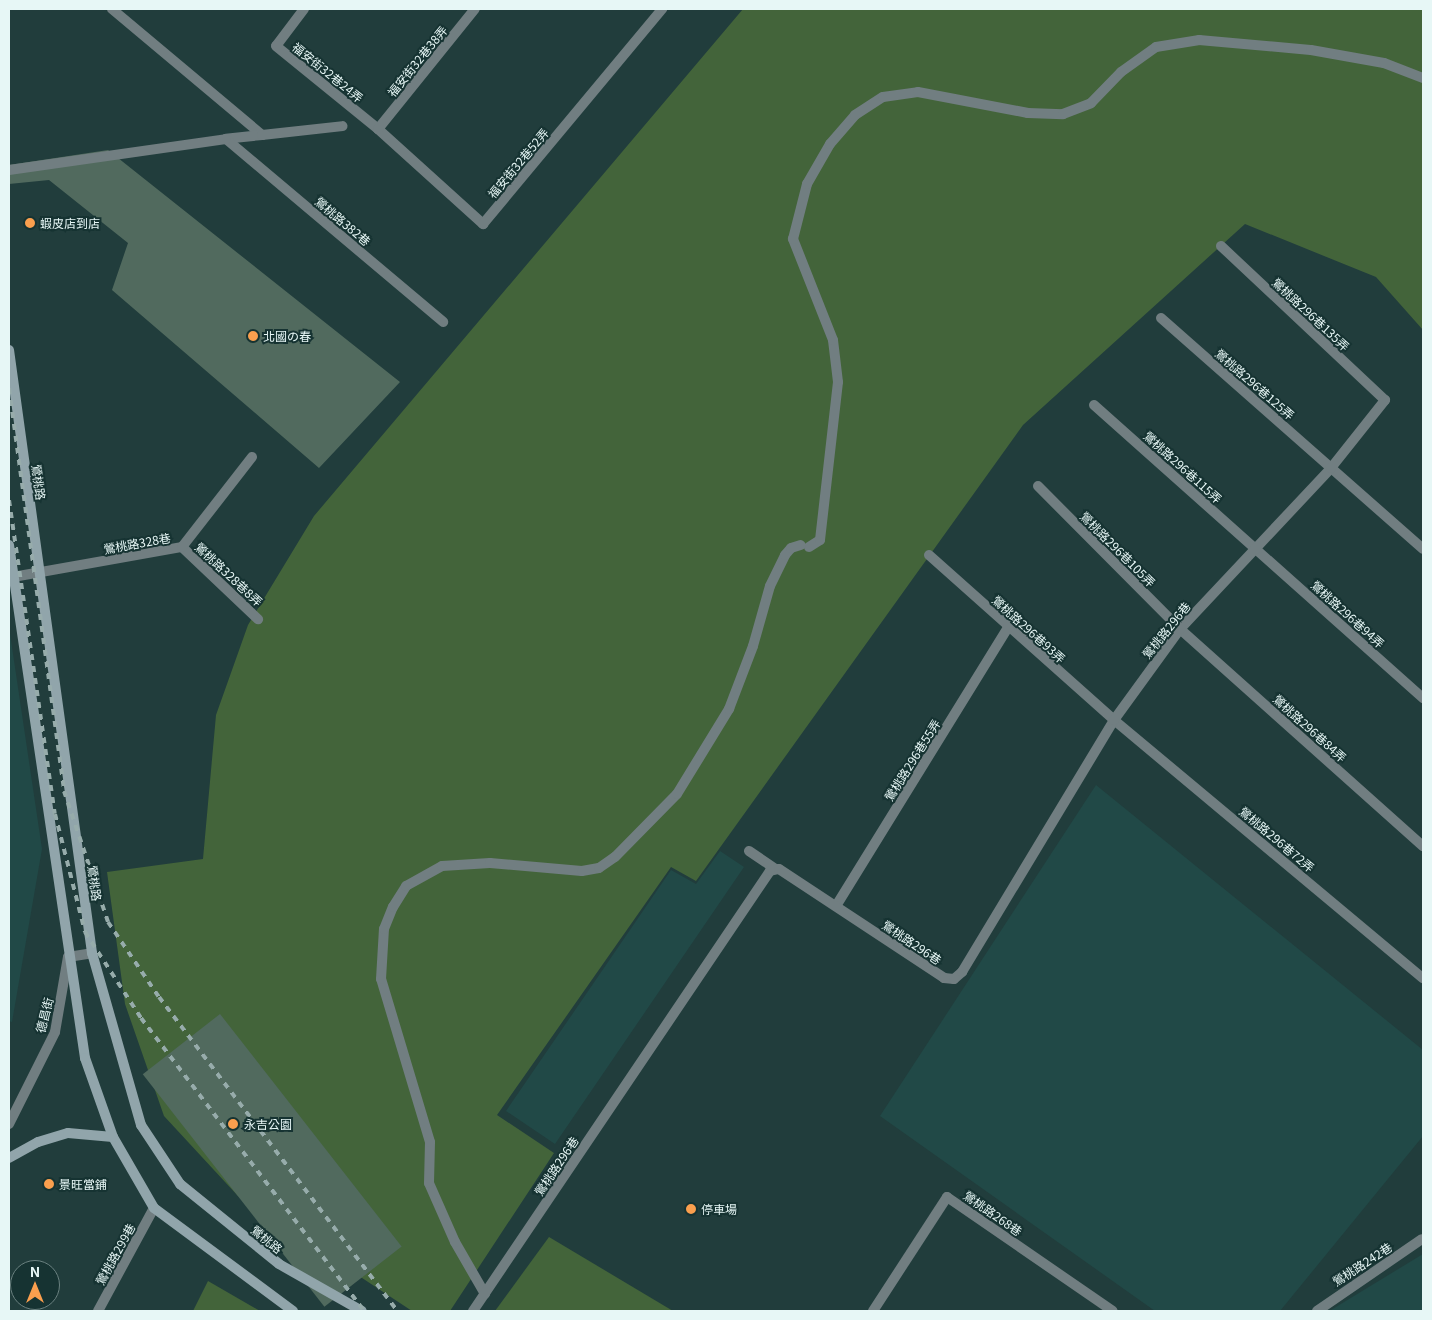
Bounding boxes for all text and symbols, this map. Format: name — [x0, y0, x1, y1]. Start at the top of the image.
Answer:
street label: 福安街32巷38弄 — [384, 23, 450, 99]
street label: 福安街32巷24弄 — [290, 39, 366, 105]
street label: 福安街32巷52弄 — [485, 125, 551, 201]
street label: 鶯桃路382巷 — [312, 194, 374, 248]
place label: 蝦皮店到店 — [40, 216, 100, 230]
marker: 蝦皮店到店 — [24, 217, 36, 229]
street label: 鶯桃路296巷135弄 — [1270, 275, 1352, 353]
place label: 北國の春 — [263, 329, 311, 343]
marker: 北國の春 — [247, 330, 259, 342]
street label: 鶯桃路296巷125弄 — [1213, 346, 1297, 422]
street label: 鶯桃路296巷115弄 — [1141, 428, 1225, 506]
street label: 鶯桃路 — [29, 463, 49, 501]
street label: 鶯桃路296巷105弄 — [1078, 509, 1158, 589]
street label: 鶯桃路328巷 — [102, 530, 172, 556]
street label: 鶯桃路328巷8弄 — [192, 539, 266, 609]
street label: 鶯桃路296巷94弄 — [1309, 577, 1387, 651]
street label: 鶯桃路296巷93弄 — [990, 592, 1068, 666]
street label: 鶯桃路296巷 — [1139, 599, 1193, 661]
street label: 鶯桃路296巷84弄 — [1271, 691, 1349, 765]
street label: 鶯桃路296巷55弄 — [881, 717, 943, 803]
street label: 鶯桃路296巷72弄 — [1237, 803, 1317, 875]
street label: 鶯桃路 — [85, 864, 105, 902]
street label: 鶯桃路296巷 — [880, 917, 944, 967]
street label: 德昌街 — [33, 996, 55, 1034]
marker: 永吉公園 — [226, 1117, 240, 1131]
place label: 永吉公園 — [244, 1117, 292, 1131]
street label: 鶯桃路296巷 — [531, 1134, 581, 1198]
place label: 景旺當鋪 — [59, 1177, 107, 1191]
marker: 景旺當鋪 — [43, 1178, 55, 1190]
street label: 鶯桃路268巷 — [961, 1188, 1025, 1238]
place label: 停車場 — [701, 1202, 737, 1216]
marker: 停車場 — [685, 1203, 697, 1215]
street label: 鶯桃路299巷 — [92, 1221, 138, 1287]
street label: 鶯桃路 — [248, 1222, 286, 1256]
street label: 鶯桃路242巷 — [1330, 1239, 1394, 1289]
north arrow — [10, 1260, 60, 1310]
text: N — [30, 1261, 40, 1281]

